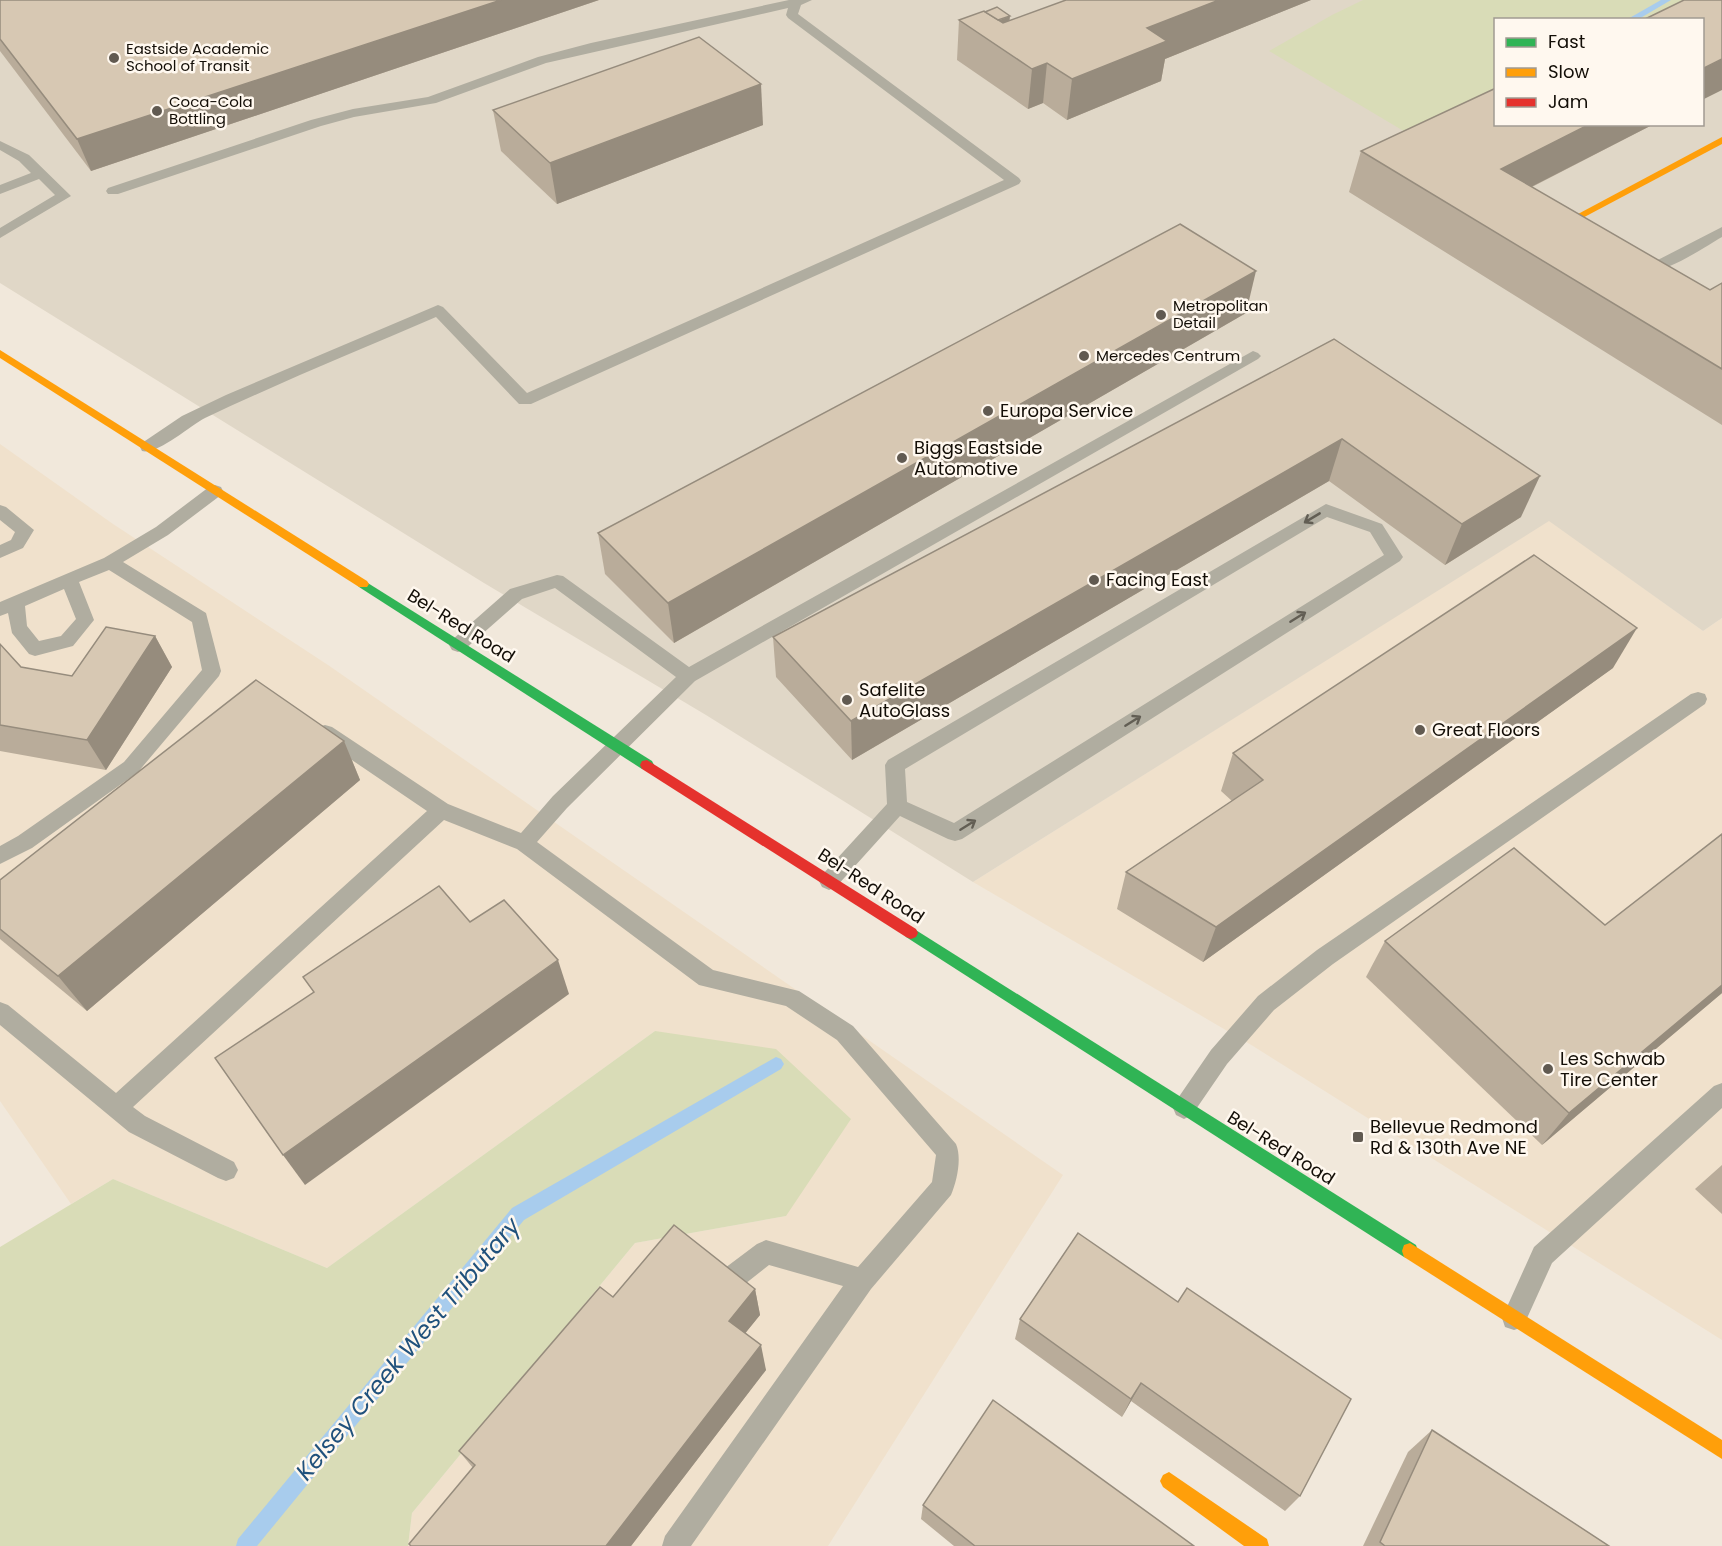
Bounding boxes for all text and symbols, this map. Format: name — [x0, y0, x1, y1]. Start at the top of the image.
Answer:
legend — [1494, 18, 1704, 126]
text: Fast — [1548, 29, 1585, 54]
place label: Eastside Academic School of Transit — [126, 38, 269, 76]
marker: Eastside Academic School of Transit — [107, 51, 121, 65]
text: Slow — [1548, 59, 1590, 84]
text: Jam — [1548, 89, 1588, 114]
place label: Coca-Cola Bottling — [169, 91, 253, 129]
marker: Coca-Cola Bottling — [150, 104, 164, 118]
place label: Metropolitan Detail — [1173, 295, 1268, 333]
marker: Metropolitan Detail — [1154, 308, 1168, 322]
place label: Mercedes Centrum — [1096, 345, 1240, 366]
marker: Mercedes Centrum — [1077, 349, 1091, 363]
place label: Europa Service — [1000, 398, 1133, 423]
marker: Europa Service — [981, 404, 995, 418]
place label: Biggs Eastside Automotive — [914, 435, 1043, 481]
marker: Biggs Eastside Automotive — [895, 451, 909, 465]
one-way arrow — [1304, 512, 1321, 524]
place label: Facing East — [1106, 567, 1208, 592]
marker: Facing East — [1087, 573, 1101, 587]
street label: Bel-Red Road — [403, 583, 520, 669]
one-way arrow — [1289, 610, 1306, 622]
place label: Safelite AutoGlass — [859, 677, 950, 723]
marker: Safelite AutoGlass — [840, 693, 854, 707]
one-way arrow — [1124, 714, 1141, 726]
place label: Great Floors — [1432, 717, 1540, 742]
marker: Great Floors — [1413, 723, 1427, 737]
one-way arrow — [959, 818, 976, 830]
street label: Bel-Red Road — [813, 842, 929, 929]
place label: Les Schwab Tire Center — [1560, 1046, 1665, 1092]
marker: Les Schwab Tire Center — [1541, 1062, 1555, 1076]
street label: Bel-Red Road — [1223, 1105, 1340, 1191]
place label: Bellevue Redmond Rd & 130th Ave NE — [1370, 1114, 1538, 1160]
marker: Bellevue Redmond Rd & 130th Ave NE — [1351, 1130, 1365, 1144]
water label: Kelsey Creek West Tributary — [288, 1209, 528, 1487]

